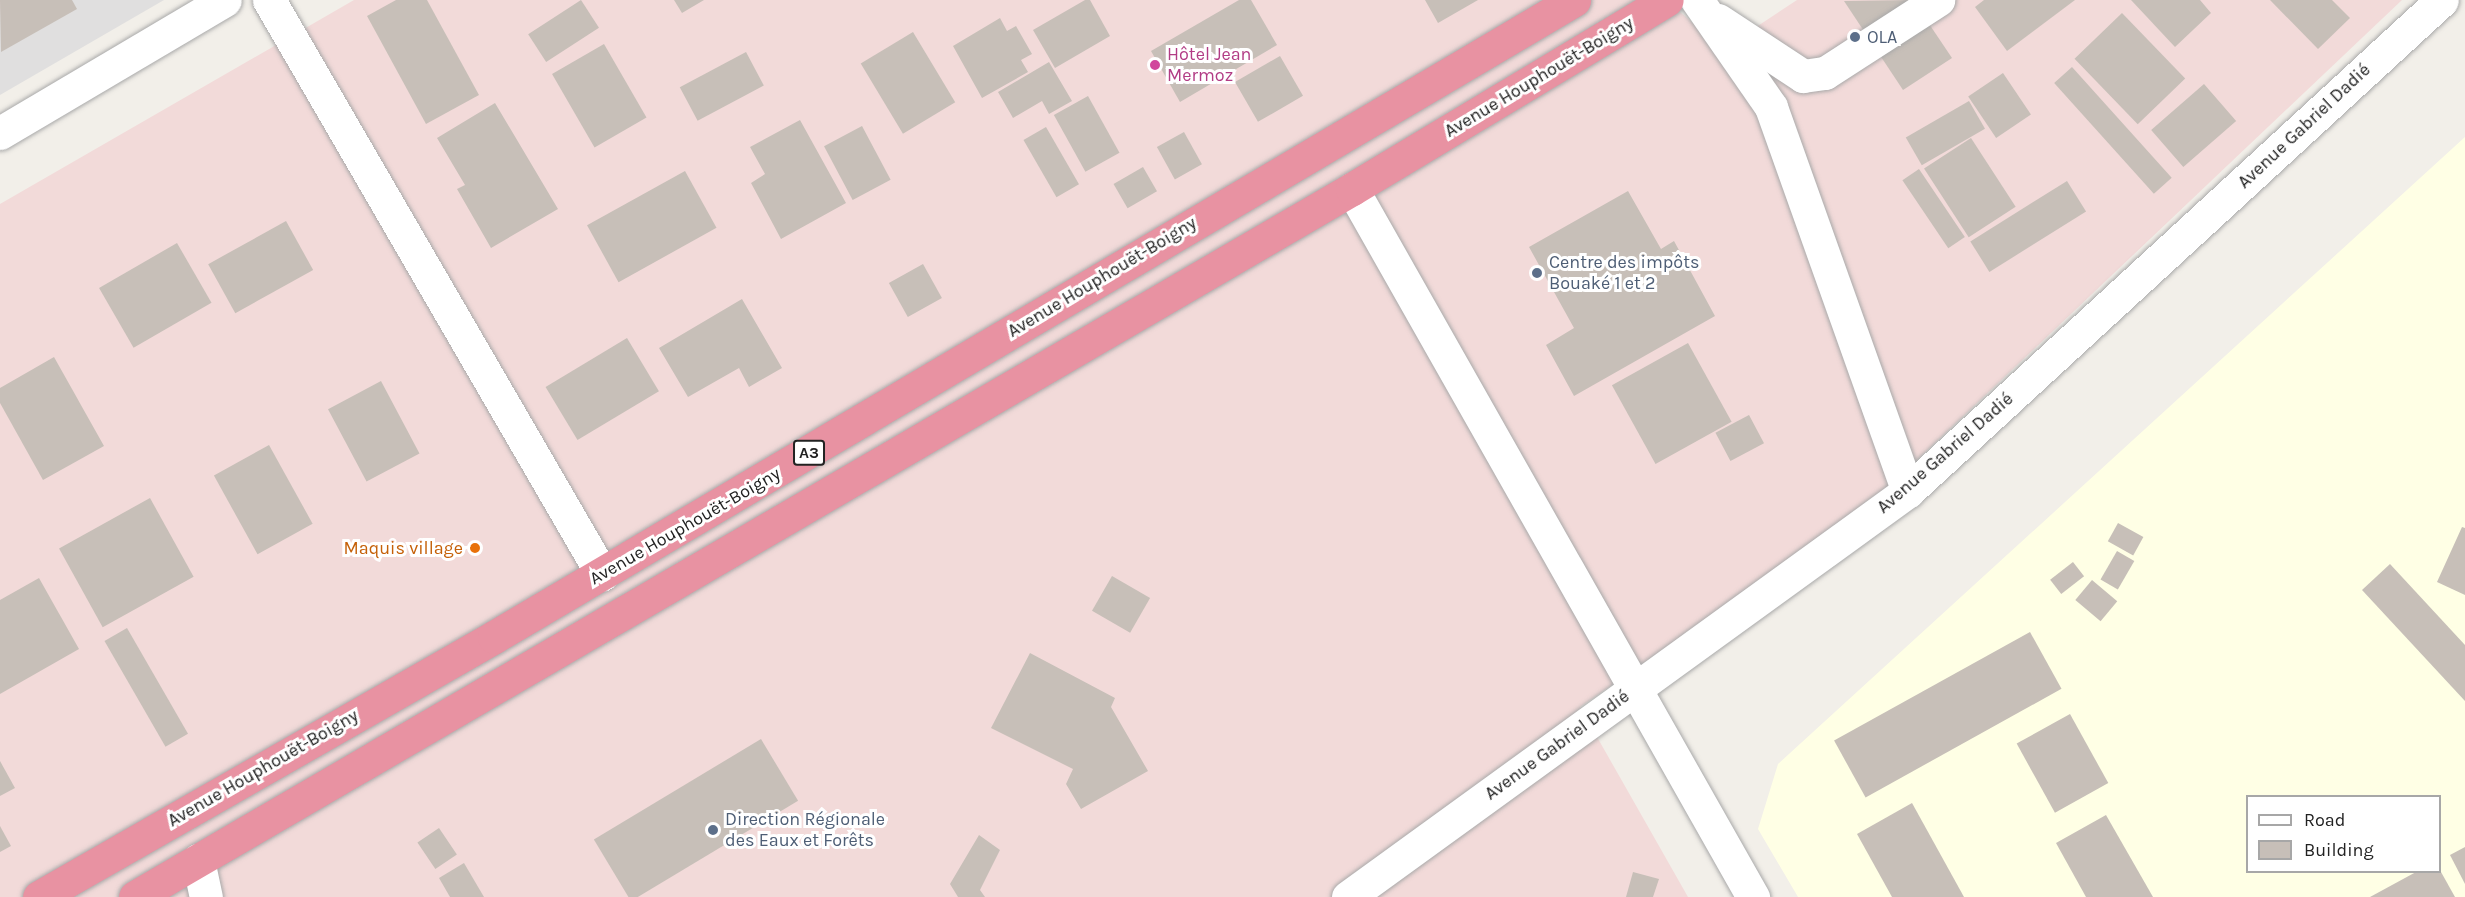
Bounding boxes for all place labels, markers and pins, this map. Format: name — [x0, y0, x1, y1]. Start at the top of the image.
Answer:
place label: OLA — [1867, 26, 1897, 48]
marker: OLA — [1848, 30, 1862, 44]
place label: Hôtel Jean Mermoz — [1167, 44, 1251, 86]
marker: Hôtel Jean Mermoz — [1148, 58, 1162, 72]
place label: Centre des impôts Bouaké 1 et 2 — [1549, 252, 1699, 294]
marker: Centre des impôts Bouaké 1 et 2 — [1530, 266, 1544, 280]
place label: Maquis village — [344, 537, 463, 559]
marker: Maquis village — [468, 541, 482, 555]
place label: Direction Régionale des Eaux et Forêts — [725, 809, 885, 852]
marker: Direction Régionale des Eaux et Forêts — [706, 823, 720, 837]

